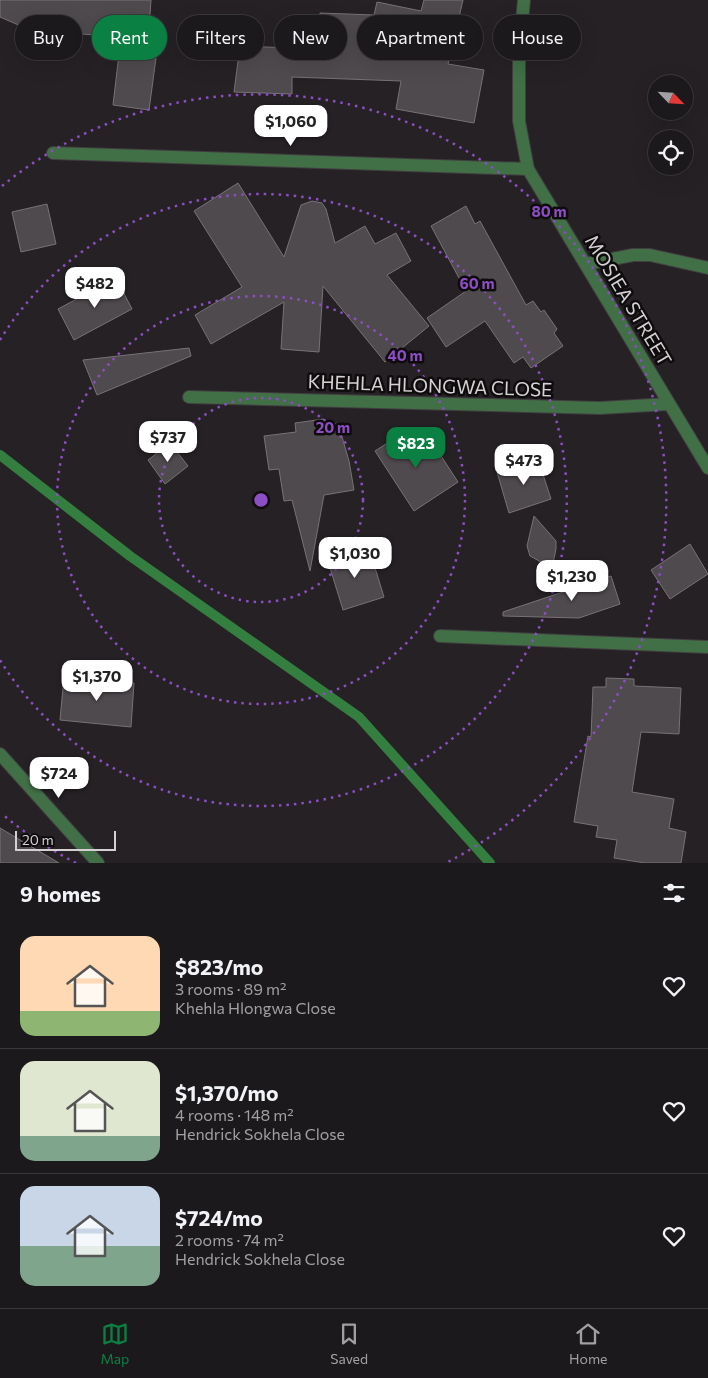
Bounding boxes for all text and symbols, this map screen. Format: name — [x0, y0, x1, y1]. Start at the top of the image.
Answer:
chip: Buy — [15, 15, 82, 60]
chip: Rent — [92, 15, 167, 60]
chip: Filters — [177, 15, 264, 60]
chip: New — [274, 15, 347, 60]
chip: Apartment — [357, 15, 483, 60]
chip: House — [493, 15, 581, 60]
north arrow — [648, 75, 692, 120]
map controls — [648, 75, 693, 175]
pin: $1,060 — [250, 104, 332, 147]
text: $1,060 — [265, 111, 317, 130]
button: locate — [648, 130, 693, 175]
text: 80 m — [531, 202, 567, 220]
street label: MOSIEA STREET — [581, 230, 677, 370]
pin: $482 — [65, 266, 125, 309]
text: $482 — [76, 273, 114, 292]
text: 60 m — [459, 274, 495, 292]
text: 40 m — [387, 346, 423, 364]
street label: KHEHLA HLONGWA CLOSE — [307, 369, 553, 401]
text: 20 m — [316, 418, 350, 436]
pin: $737 — [138, 420, 198, 463]
pin: $823 — [386, 426, 446, 469]
text: $737 — [150, 427, 186, 446]
text: $823 — [397, 433, 435, 452]
pin: $473 — [494, 444, 554, 486]
text: $473 — [506, 450, 542, 469]
centre of rings — [252, 491, 270, 509]
pin: $1,030 — [314, 536, 396, 579]
text: $1,030 — [330, 543, 380, 562]
pin: $1,230 — [531, 560, 613, 602]
text: $1,230 — [547, 566, 597, 585]
pin: $1,370 — [56, 660, 138, 702]
text: $1,370 — [73, 666, 121, 685]
pin: $724 — [29, 756, 89, 799]
text: $724 — [41, 763, 77, 782]
scale bar — [15, 828, 116, 851]
text: 20 m — [22, 831, 54, 848]
icon: filters — [660, 879, 688, 907]
text: 9 homes — [20, 881, 101, 906]
text: $823/mo — [175, 954, 263, 979]
icon: home — [60, 956, 120, 1016]
icon: heart — [660, 972, 688, 1000]
text: 3 rooms · 89 m² — [175, 979, 286, 998]
text: Khehla Hlongwa Close — [175, 998, 336, 1017]
text: $1,370/mo — [175, 1080, 279, 1105]
icon: home — [60, 1081, 120, 1141]
icon: heart — [660, 1097, 688, 1125]
text: 4 rooms · 148 m² — [175, 1105, 294, 1124]
text: Hendrick Sokhela Close — [175, 1124, 345, 1143]
text: $724/mo — [175, 1205, 263, 1230]
icon: home — [60, 1206, 120, 1266]
icon: heart — [660, 1222, 688, 1250]
text: 2 rooms · 74 m² — [175, 1230, 284, 1249]
text: Hendrick Sokhela Close — [175, 1249, 345, 1268]
tab: Map — [100, 1320, 129, 1367]
tab: Saved — [330, 1320, 368, 1367]
tab: Home — [569, 1320, 608, 1367]

